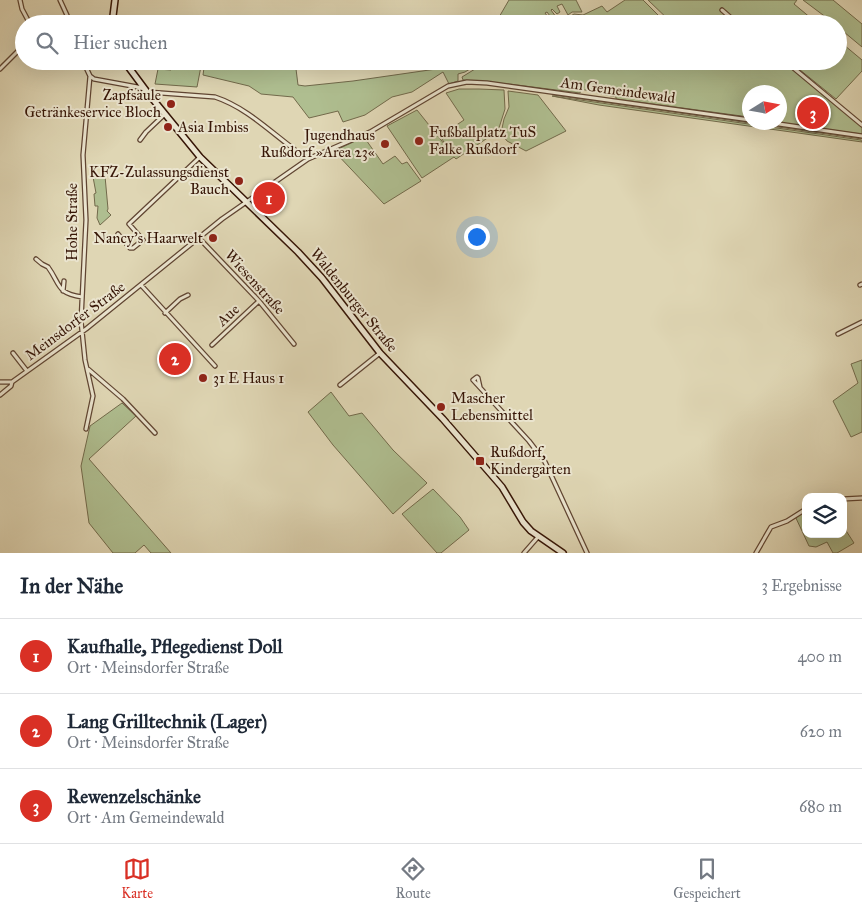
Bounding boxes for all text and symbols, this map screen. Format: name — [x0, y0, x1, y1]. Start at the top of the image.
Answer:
search box — [15, 15, 847, 70]
icon: search — [33, 29, 61, 57]
text: Hier suchen — [73, 31, 167, 54]
street label: Am Gemeindewald — [559, 73, 677, 107]
north arrow — [742, 85, 787, 130]
place label: Zapfsäule Getränkeservice Bloch — [24, 86, 162, 121]
pin: 3 — [797, 94, 829, 132]
marker: Zapfsäule Getränkeservice Bloch — [165, 98, 177, 110]
place label: Asia Imbiss — [177, 118, 249, 136]
marker: Asia Imbiss — [162, 121, 174, 133]
place label: Fußballplatz TuS Falke Rußdorf — [429, 123, 536, 158]
place label: Jugendhaus Rußdorf »Area 23« — [261, 126, 375, 161]
marker: Fußballplatz TuS Falke Rußdorf — [413, 135, 425, 147]
marker: Jugendhaus Rußdorf »Area 23« — [379, 138, 391, 150]
place label: KFZ-Zulassungsdienst Bauch — [89, 163, 230, 198]
marker: KFZ-Zulassungsdienst Bauch — [233, 175, 245, 187]
pin: 1 — [253, 179, 285, 217]
street label: Hohe Straße — [63, 183, 81, 261]
your location — [464, 224, 490, 250]
place label: Nancy's Haarwelt — [94, 229, 204, 247]
marker: Nancy's Haarwelt — [207, 232, 219, 244]
street label: Waldenburger Straße — [307, 244, 401, 356]
street label: Wiesenstraße — [221, 246, 289, 318]
street label: Meinsdorfer Straße — [22, 278, 128, 364]
street label: Aue — [212, 300, 243, 331]
pin: 2 — [159, 340, 191, 378]
place label: 31 E Haus 1 — [213, 369, 284, 387]
marker: 31 E Haus 1 — [197, 372, 209, 384]
place label: Mascher Lebensmittel — [451, 389, 534, 424]
marker: Mascher Lebensmittel — [435, 401, 447, 413]
place label: Rußdorf, Kindergarten — [490, 443, 571, 478]
marker: Rußdorf, Kindergarten — [474, 455, 486, 467]
map controls — [802, 493, 847, 538]
button: layers — [802, 493, 847, 538]
text: In der Nähe — [20, 573, 123, 599]
text: 3 Ergebnisse — [761, 576, 842, 595]
text: Kaufhalle, Pflegedienst Doll — [67, 635, 283, 658]
text: 1 — [33, 647, 39, 666]
text: 400 m — [798, 647, 842, 666]
text: Ort · Meinsdorfer Straße — [67, 658, 229, 677]
text: Lang Grilltechnik (Lager) — [67, 710, 267, 733]
text: 2 — [32, 722, 40, 741]
text: 620 m — [800, 722, 842, 741]
text: Ort · Meinsdorfer Straße — [67, 733, 229, 752]
text: Rewenzelschänke — [67, 785, 201, 808]
text: 3 — [33, 797, 39, 816]
text: 680 m — [799, 797, 842, 816]
text: Ort · Am Gemeindewald — [67, 808, 225, 827]
tab: Karte — [121, 855, 153, 902]
tab: Route — [396, 855, 431, 902]
tab: Gespeichert — [673, 855, 741, 902]

